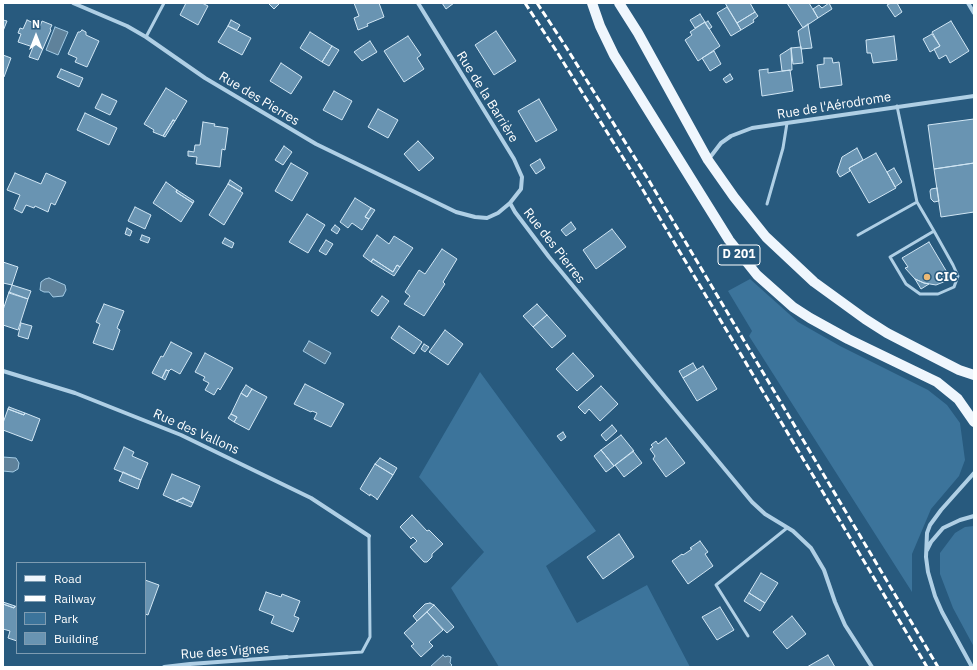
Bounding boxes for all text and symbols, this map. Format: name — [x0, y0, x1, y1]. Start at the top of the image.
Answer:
north arrow — [16, 16, 56, 56]
text: N — [32, 17, 40, 31]
street label: Rue de la Barrière — [453, 49, 521, 145]
street label: Rue des Pierres — [216, 69, 302, 129]
street label: Rue de l'Aérodrome — [776, 89, 892, 123]
street label: Rue des Pierres — [520, 205, 588, 287]
road number: D 201 — [718, 245, 760, 265]
place label: CIC — [935, 269, 958, 285]
marker: CIC — [922, 272, 932, 282]
street label: Rue des Vallons — [151, 406, 241, 458]
legend — [16, 562, 146, 654]
text: Road — [54, 571, 82, 586]
text: Railway — [54, 591, 96, 606]
text: Park — [54, 611, 78, 626]
text: Building — [54, 631, 98, 646]
street label: Rue des Vignes — [180, 641, 270, 663]

